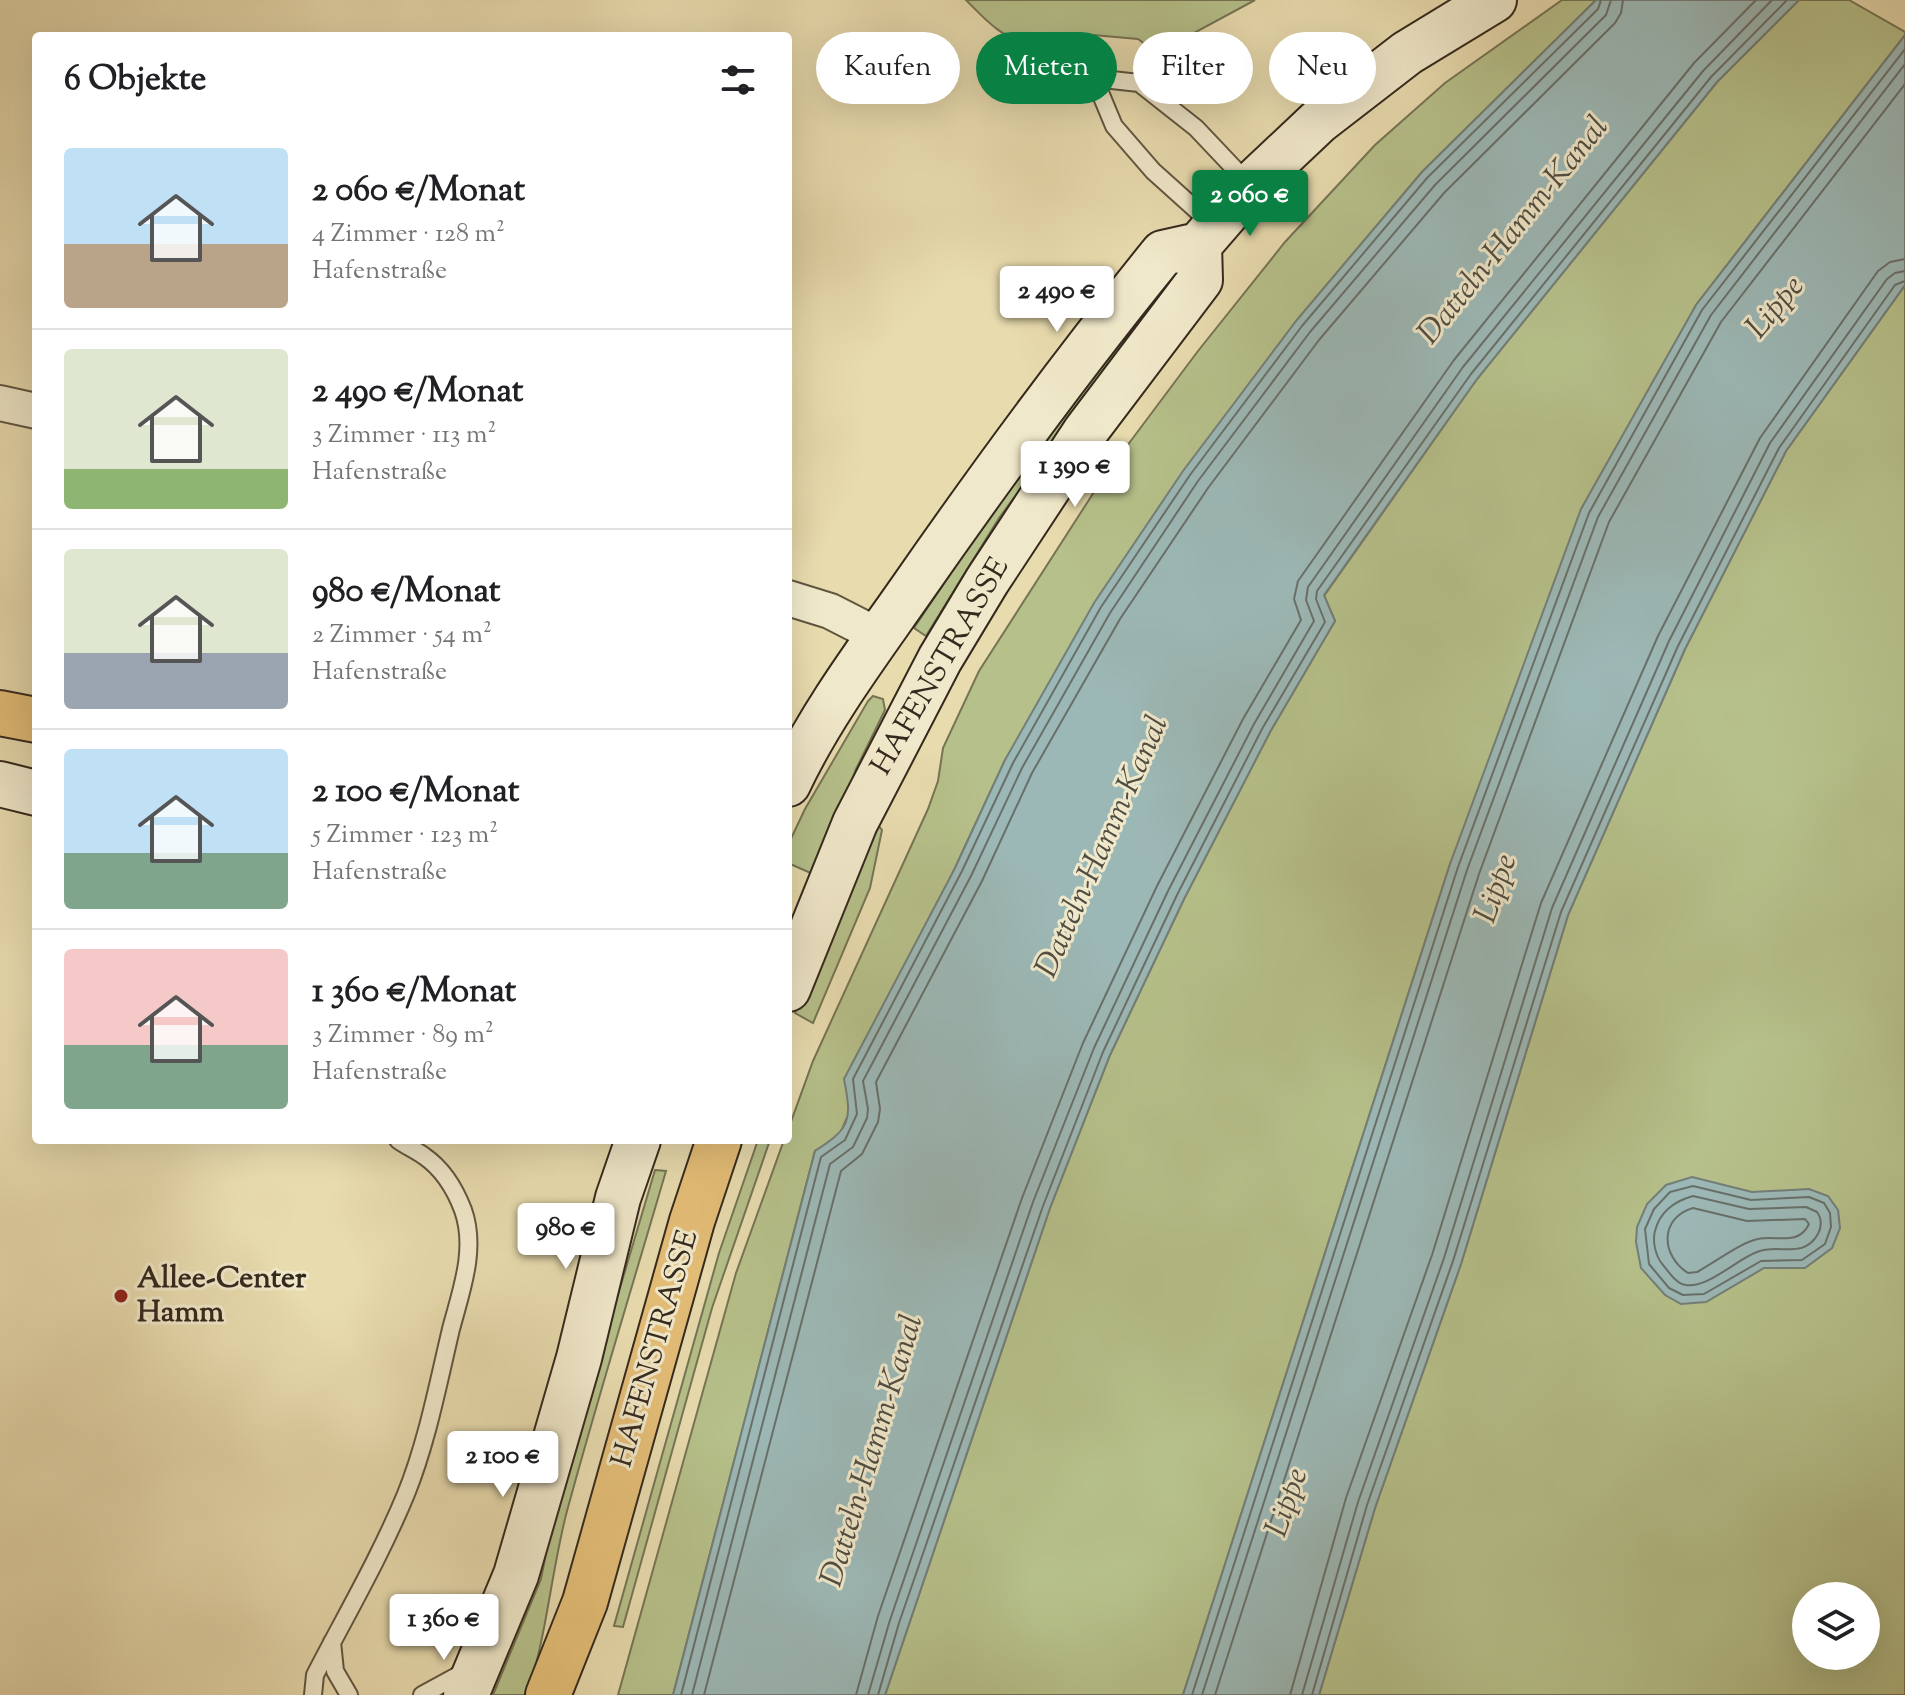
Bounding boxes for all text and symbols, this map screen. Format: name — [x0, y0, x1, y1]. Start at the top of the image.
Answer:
chip: Kaufen — [816, 32, 960, 104]
chip: Mieten — [976, 32, 1117, 104]
chip: Filter — [1133, 32, 1253, 104]
chip: Neu — [1269, 32, 1376, 104]
text: 6 Objekte — [64, 56, 206, 105]
icon: filters — [716, 58, 760, 102]
water label: Datteln-Hamm-Kanal — [1407, 107, 1621, 355]
text: 2 060 €/Monat — [312, 167, 525, 216]
pin: 2 060 € — [1176, 170, 1324, 238]
text: 2 060 € — [1210, 177, 1290, 214]
icon: home — [128, 180, 224, 276]
text: 4 Zimmer · 128 m² — [312, 216, 505, 253]
text: Hafenstraße — [312, 253, 447, 290]
pin: 2 490 € — [983, 266, 1131, 334]
water label: Lippe — [1736, 266, 1816, 350]
text: 2 490 € — [1018, 273, 1096, 310]
text: 2 490 €/Monat — [312, 368, 523, 417]
icon: home — [128, 381, 224, 477]
text: 3 Zimmer · 113 m² — [312, 417, 496, 454]
pin: 1 390 € — [1001, 441, 1149, 509]
text: 1 390 € — [1039, 448, 1111, 485]
text: Hafenstraße — [312, 454, 447, 491]
street label: HAFENSTRASSE — [861, 550, 1021, 784]
text: 980 €/Monat — [312, 568, 501, 617]
icon: home — [128, 581, 224, 677]
text: 2 Zimmer · 54 m² — [312, 617, 492, 654]
text: Hafenstraße — [312, 654, 447, 691]
water label: Datteln-Hamm-Kanal — [1025, 709, 1181, 985]
text: 2 100 €/Monat — [312, 768, 519, 817]
icon: home — [128, 781, 224, 877]
text: 5 Zimmer · 123 m² — [312, 817, 498, 854]
water label: Lippe — [1464, 848, 1530, 930]
text: Hafenstraße — [312, 854, 447, 891]
text: 1 360 €/Monat — [312, 968, 516, 1017]
icon: home — [128, 981, 224, 1077]
text: 3 Zimmer · 89 m² — [312, 1017, 494, 1054]
text: Hafenstraße — [312, 1054, 447, 1091]
pin: 980 € — [510, 1203, 622, 1271]
text: 980 € — [536, 1210, 596, 1247]
street label: HAFENSTRASSE — [602, 1225, 710, 1473]
place label: Allee-Center Hamm — [137, 1258, 307, 1335]
marker: Allee-Center Hamm — [112, 1287, 130, 1305]
water label: Datteln-Hamm-Kanal — [810, 1309, 936, 1593]
pin: 2 100 € — [429, 1431, 577, 1499]
text: 2 100 € — [465, 1438, 541, 1475]
water label: Lippe — [1255, 1462, 1321, 1544]
map controls — [1792, 1582, 1880, 1670]
button: layers — [1792, 1582, 1880, 1670]
pin: 1 360 € — [370, 1594, 518, 1662]
text: 1 360 € — [408, 1601, 480, 1638]

